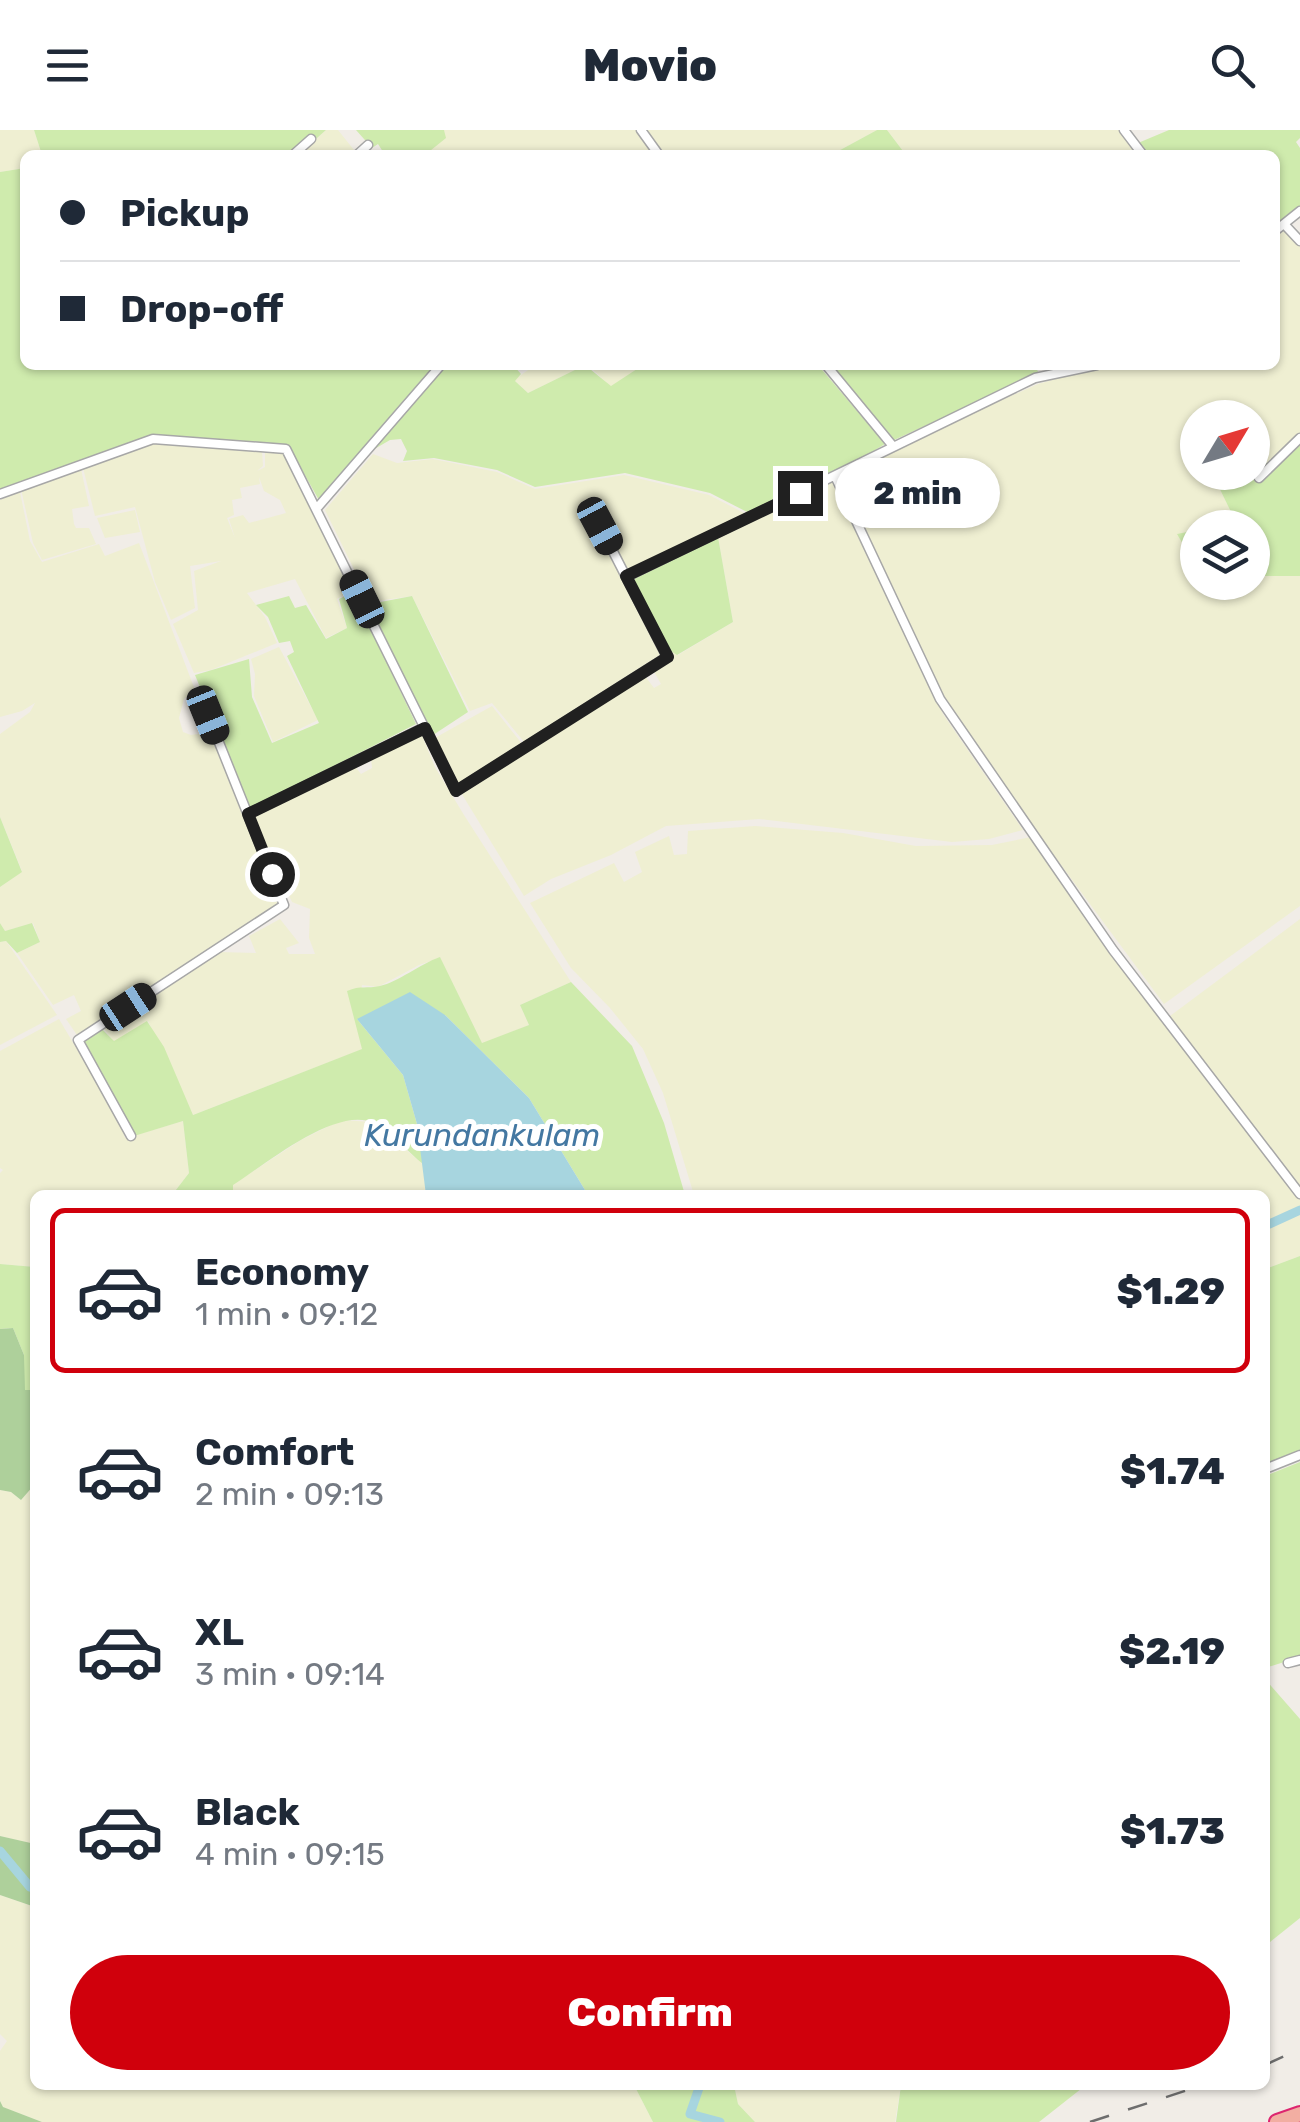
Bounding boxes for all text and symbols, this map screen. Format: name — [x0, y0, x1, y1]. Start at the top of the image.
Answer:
icon: menu — [40, 38, 95, 93]
icon: search — [1205, 38, 1260, 93]
text: Movio — [583, 39, 717, 92]
text: Pickup — [120, 190, 249, 236]
text: Drop-off — [120, 286, 283, 332]
north arrow — [1180, 400, 1270, 490]
map controls — [1180, 400, 1270, 600]
callout: 2 min — [835, 458, 1000, 528]
route end — [778, 471, 823, 516]
text: 2 min — [873, 474, 962, 512]
car — [573, 492, 627, 560]
button: layers — [1180, 510, 1270, 600]
car — [335, 565, 389, 633]
car — [183, 682, 233, 748]
route start — [250, 852, 295, 897]
car — [95, 978, 161, 1036]
water label: Kurundankulam — [364, 1116, 600, 1154]
icon: car — [75, 1246, 165, 1336]
text: Economy — [195, 1249, 369, 1295]
text: $1.29 — [1117, 1268, 1225, 1314]
text: 1 min · 09:12 — [195, 1295, 378, 1333]
icon: car — [75, 1426, 165, 1516]
text: Comfort — [195, 1429, 354, 1475]
text: $1.74 — [1120, 1448, 1225, 1494]
text: 2 min · 09:13 — [195, 1475, 384, 1513]
icon: car — [75, 1606, 165, 1696]
text: XL — [195, 1609, 244, 1655]
text: $2.19 — [1119, 1628, 1225, 1674]
text: 3 min · 09:14 — [195, 1655, 385, 1693]
icon: car — [75, 1786, 165, 1876]
text: Black — [195, 1789, 300, 1835]
text: $1.73 — [1120, 1808, 1225, 1854]
text: 4 min · 09:15 — [195, 1835, 385, 1873]
button: Confirm — [70, 1955, 1230, 2070]

